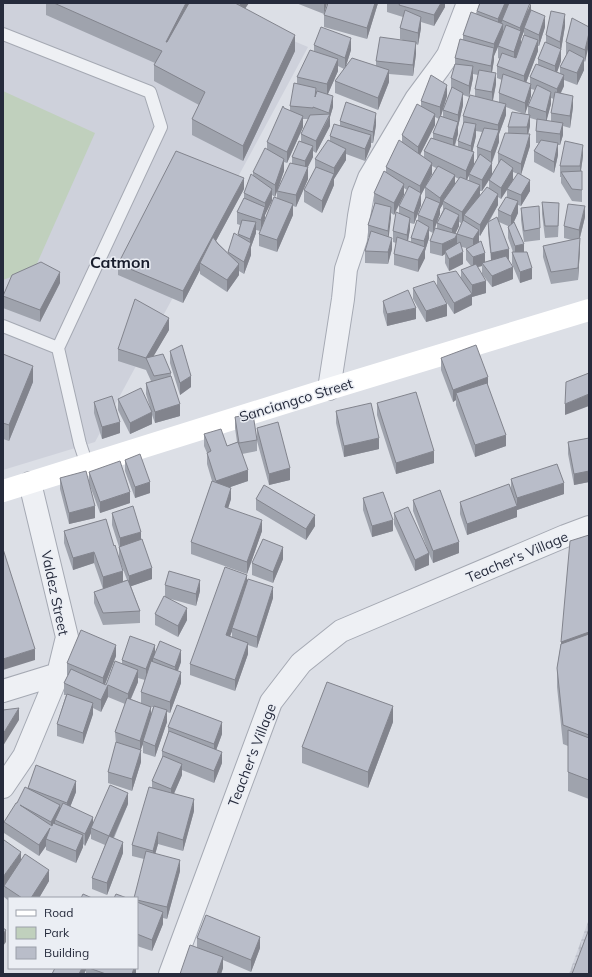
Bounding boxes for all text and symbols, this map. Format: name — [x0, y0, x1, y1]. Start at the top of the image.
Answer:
district label: Catmon — [90, 252, 150, 272]
street label: Sanciangco Street — [237, 374, 355, 426]
street label: Teacher's Village — [463, 527, 571, 587]
street label: Valdez Street — [37, 549, 73, 637]
street label: Teacher's Village — [224, 701, 280, 809]
legend — [8, 897, 138, 969]
text: Road — [44, 905, 73, 920]
text: Park — [44, 925, 70, 940]
text: Building — [44, 945, 89, 960]

